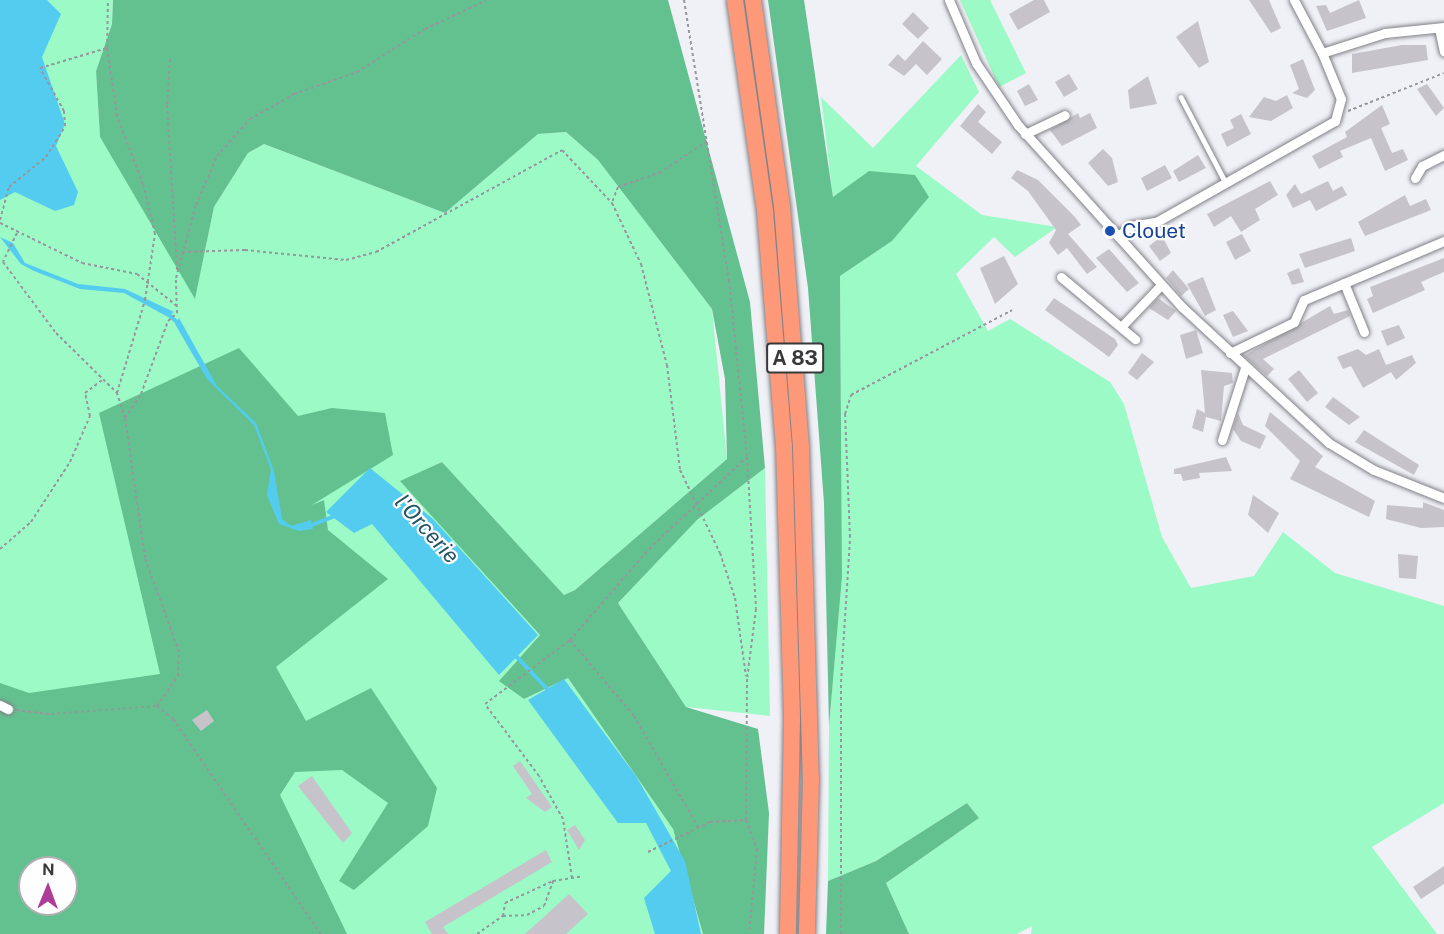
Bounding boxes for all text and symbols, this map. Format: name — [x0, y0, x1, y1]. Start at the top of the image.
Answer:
place label: Clouet — [1122, 218, 1186, 244]
marker: Clouet — [1103, 224, 1117, 238]
road number: A 83 — [765, 341, 825, 375]
water label: l'Orcerie — [389, 489, 465, 569]
north arrow — [18, 856, 78, 916]
text: N — [42, 860, 55, 879]

